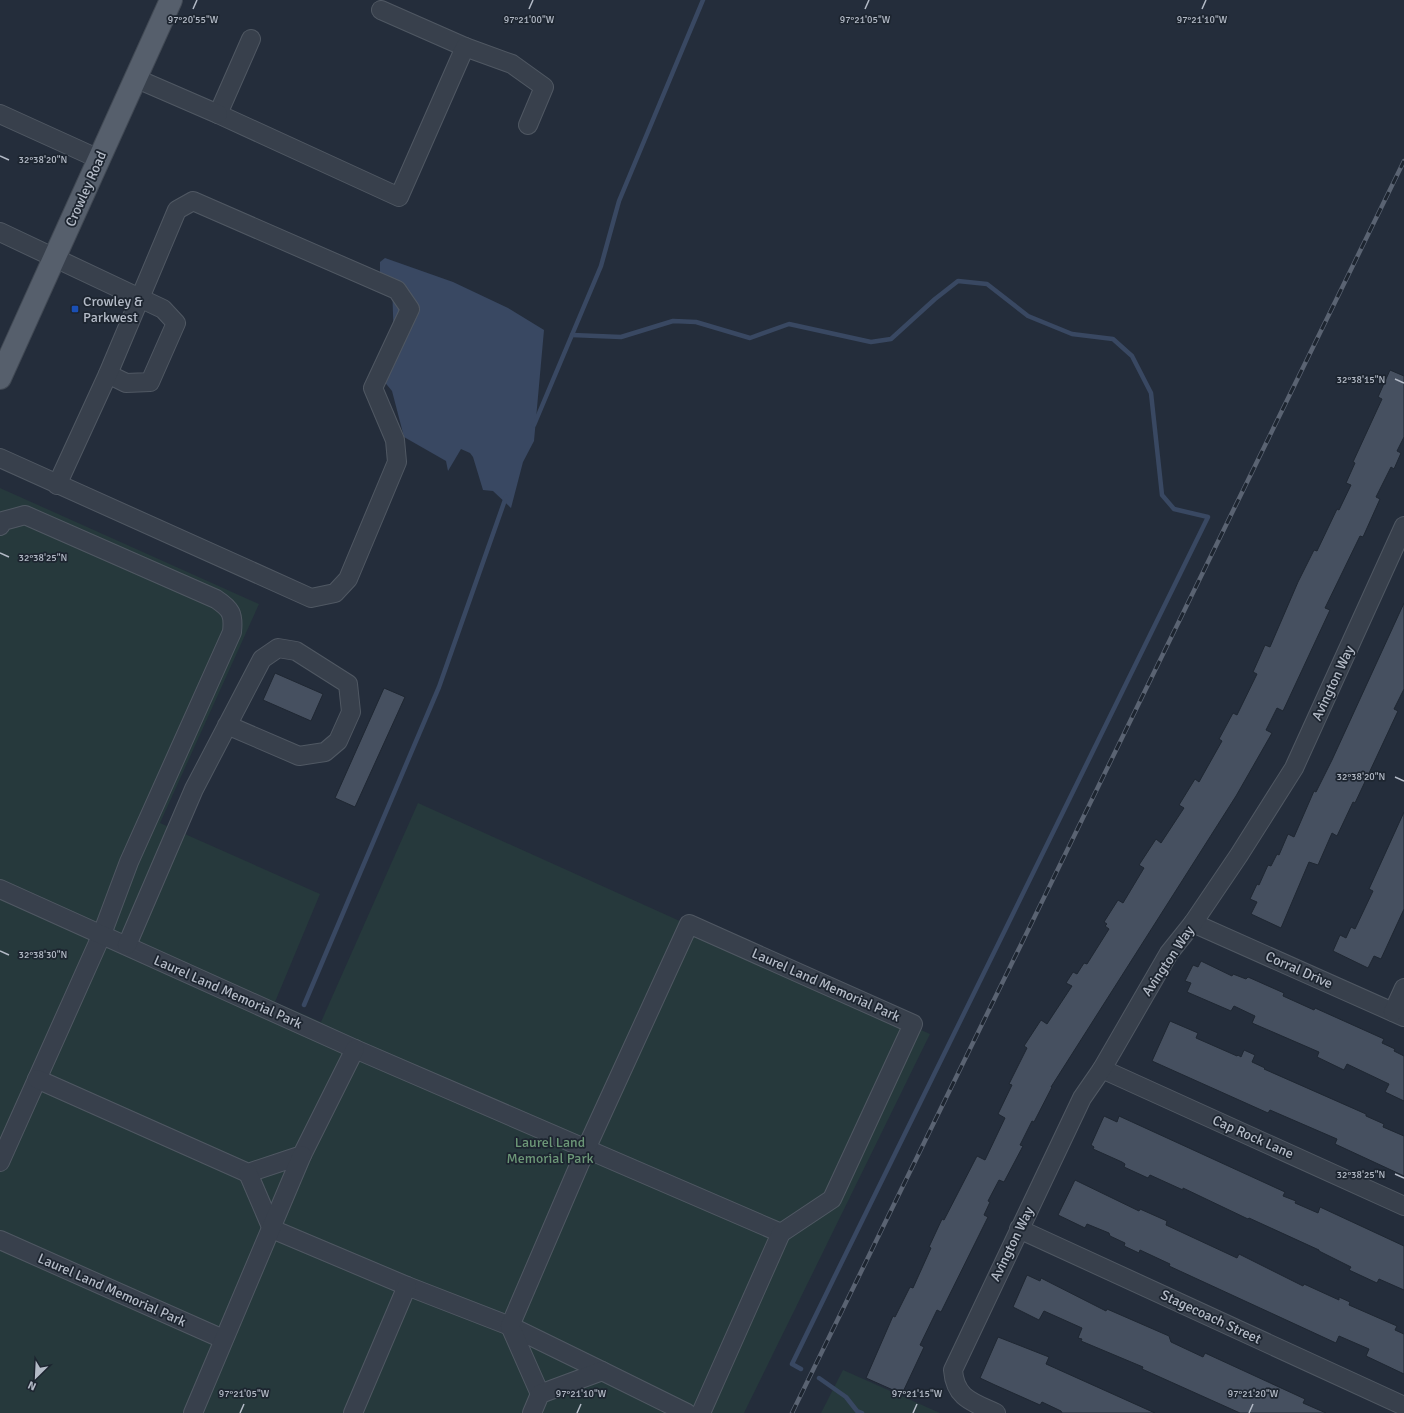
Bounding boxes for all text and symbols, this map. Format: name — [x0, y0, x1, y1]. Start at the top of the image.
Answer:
text: 97°20'55"W — [168, 14, 219, 26]
text: 97°21'00"W — [504, 14, 555, 26]
text: 97°21'05"W — [840, 14, 891, 26]
text: 97°21'10"W — [1177, 14, 1228, 26]
street label: Crowley Road — [62, 149, 110, 229]
text: 32°38'20"N — [19, 154, 67, 166]
place label: Crowley & Parkwest — [83, 293, 143, 326]
marker: Crowley & Parkwest — [70, 304, 80, 314]
text: 32°38'15"N — [1337, 374, 1385, 386]
text: 32°38'25"N — [19, 552, 67, 564]
street label: Avington Way — [1308, 642, 1358, 723]
text: 32°38'20"N — [1337, 771, 1385, 783]
street label: Avington Way — [1138, 922, 1198, 999]
street label: Laurel Land Memorial Park — [749, 945, 903, 1025]
street label: Corral Drive — [1263, 948, 1335, 992]
text: 32°38'30"N — [19, 949, 67, 961]
street label: Laurel Land Memorial Park — [151, 952, 305, 1032]
street label: Cap Rock Lane — [1210, 1112, 1296, 1162]
park label: Laurel Land Memorial Park — [506, 1134, 594, 1167]
text: 32°38'25"N — [1337, 1169, 1385, 1181]
street label: Avington Way — [987, 1203, 1038, 1284]
street label: Laurel Land Memorial Park — [35, 1250, 189, 1330]
street label: Stagecoach Street — [1158, 1286, 1264, 1348]
north arrow — [16, 1357, 56, 1397]
text: N — [26, 1378, 38, 1393]
text: 97°21'05"W — [219, 1388, 270, 1400]
text: 97°21'10"W — [556, 1388, 607, 1400]
text: 97°21'15"W — [892, 1388, 943, 1400]
text: 97°21'20"W — [1228, 1388, 1279, 1400]

